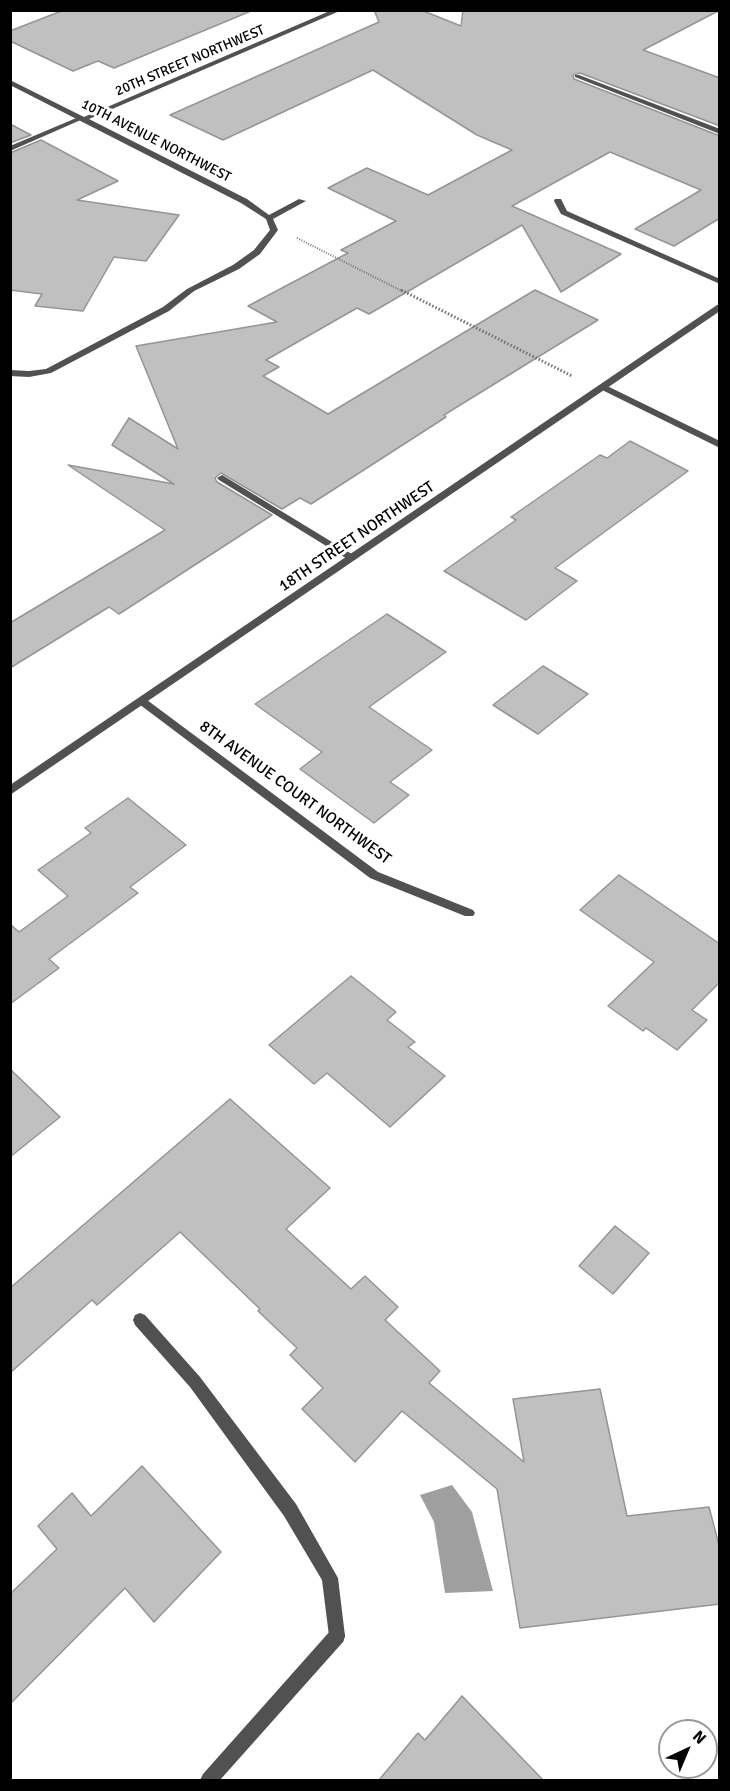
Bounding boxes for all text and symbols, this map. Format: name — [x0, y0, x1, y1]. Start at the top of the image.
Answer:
street label: 20TH STREET NORTHWEST — [113, 22, 267, 100]
street label: 10TH AVENUE NORTHWEST — [78, 96, 234, 186]
street label: 18TH STREET NORTHWEST — [276, 478, 438, 596]
street label: 8TH AVENUE COURT NORTHWEST — [195, 717, 395, 869]
north arrow — [658, 1719, 718, 1779]
text: N — [688, 1726, 710, 1749]

